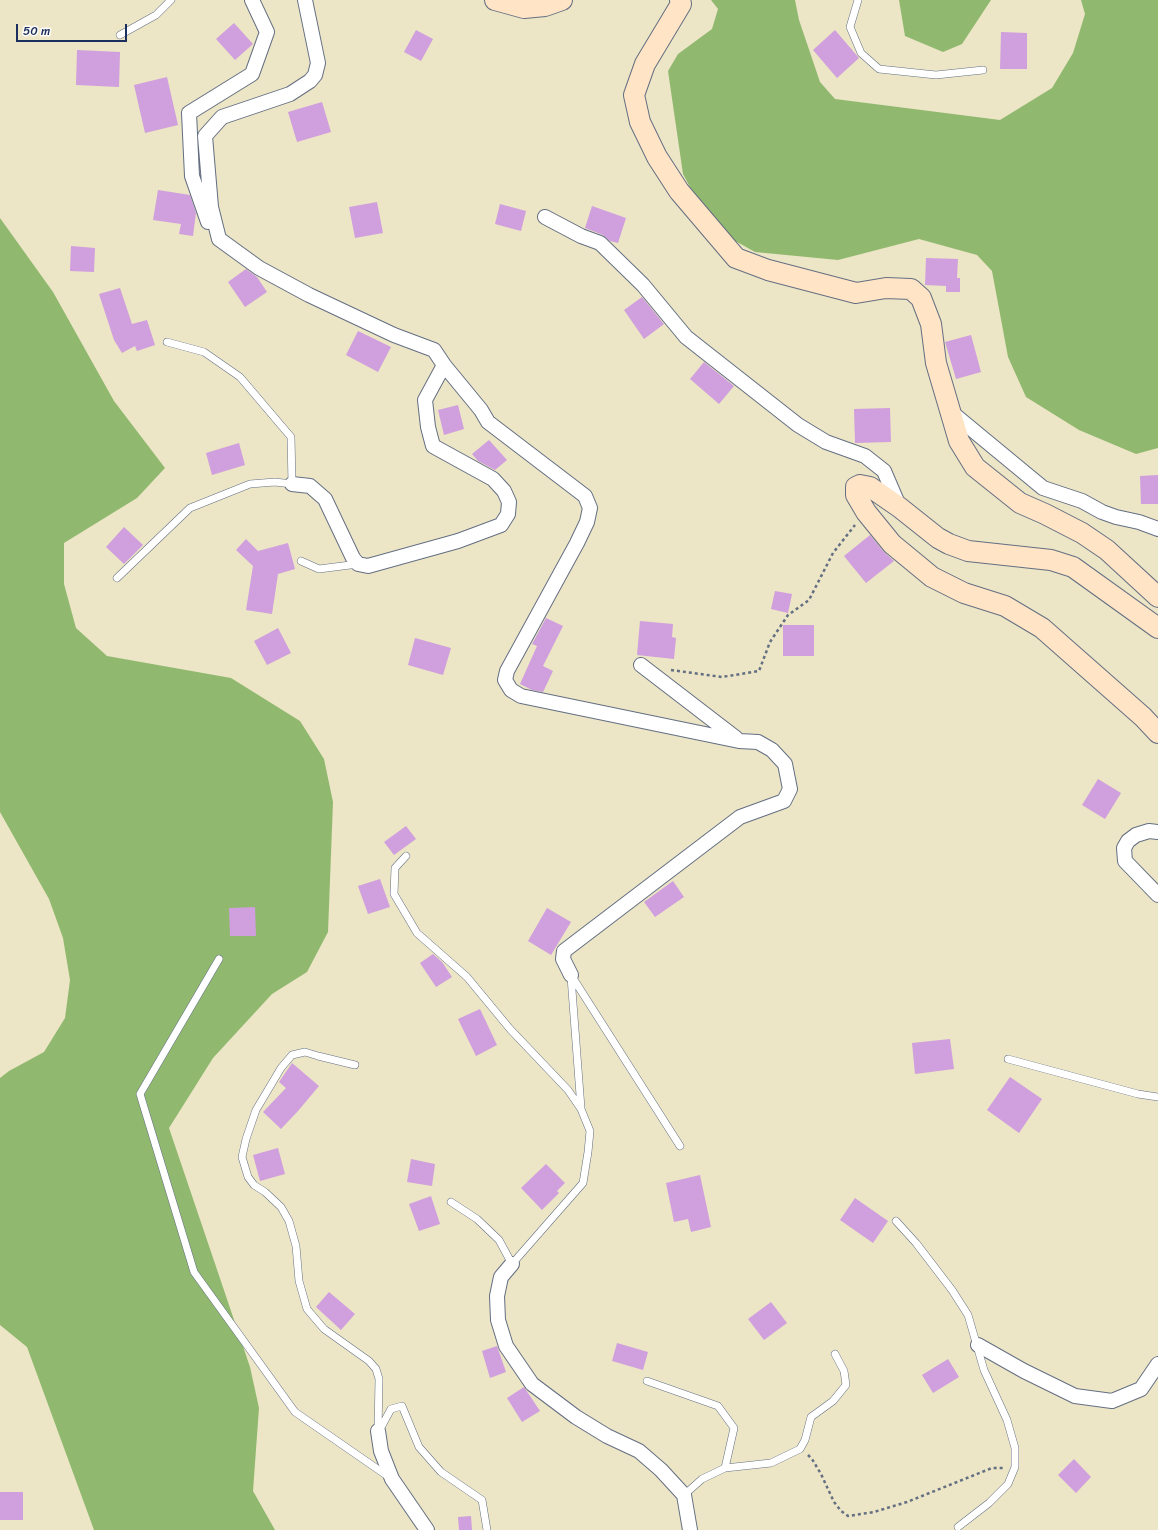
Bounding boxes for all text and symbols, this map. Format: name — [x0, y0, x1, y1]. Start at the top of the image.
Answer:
scale bar — [18, 16, 129, 42]
text: 50 m — [23, 20, 50, 42]

